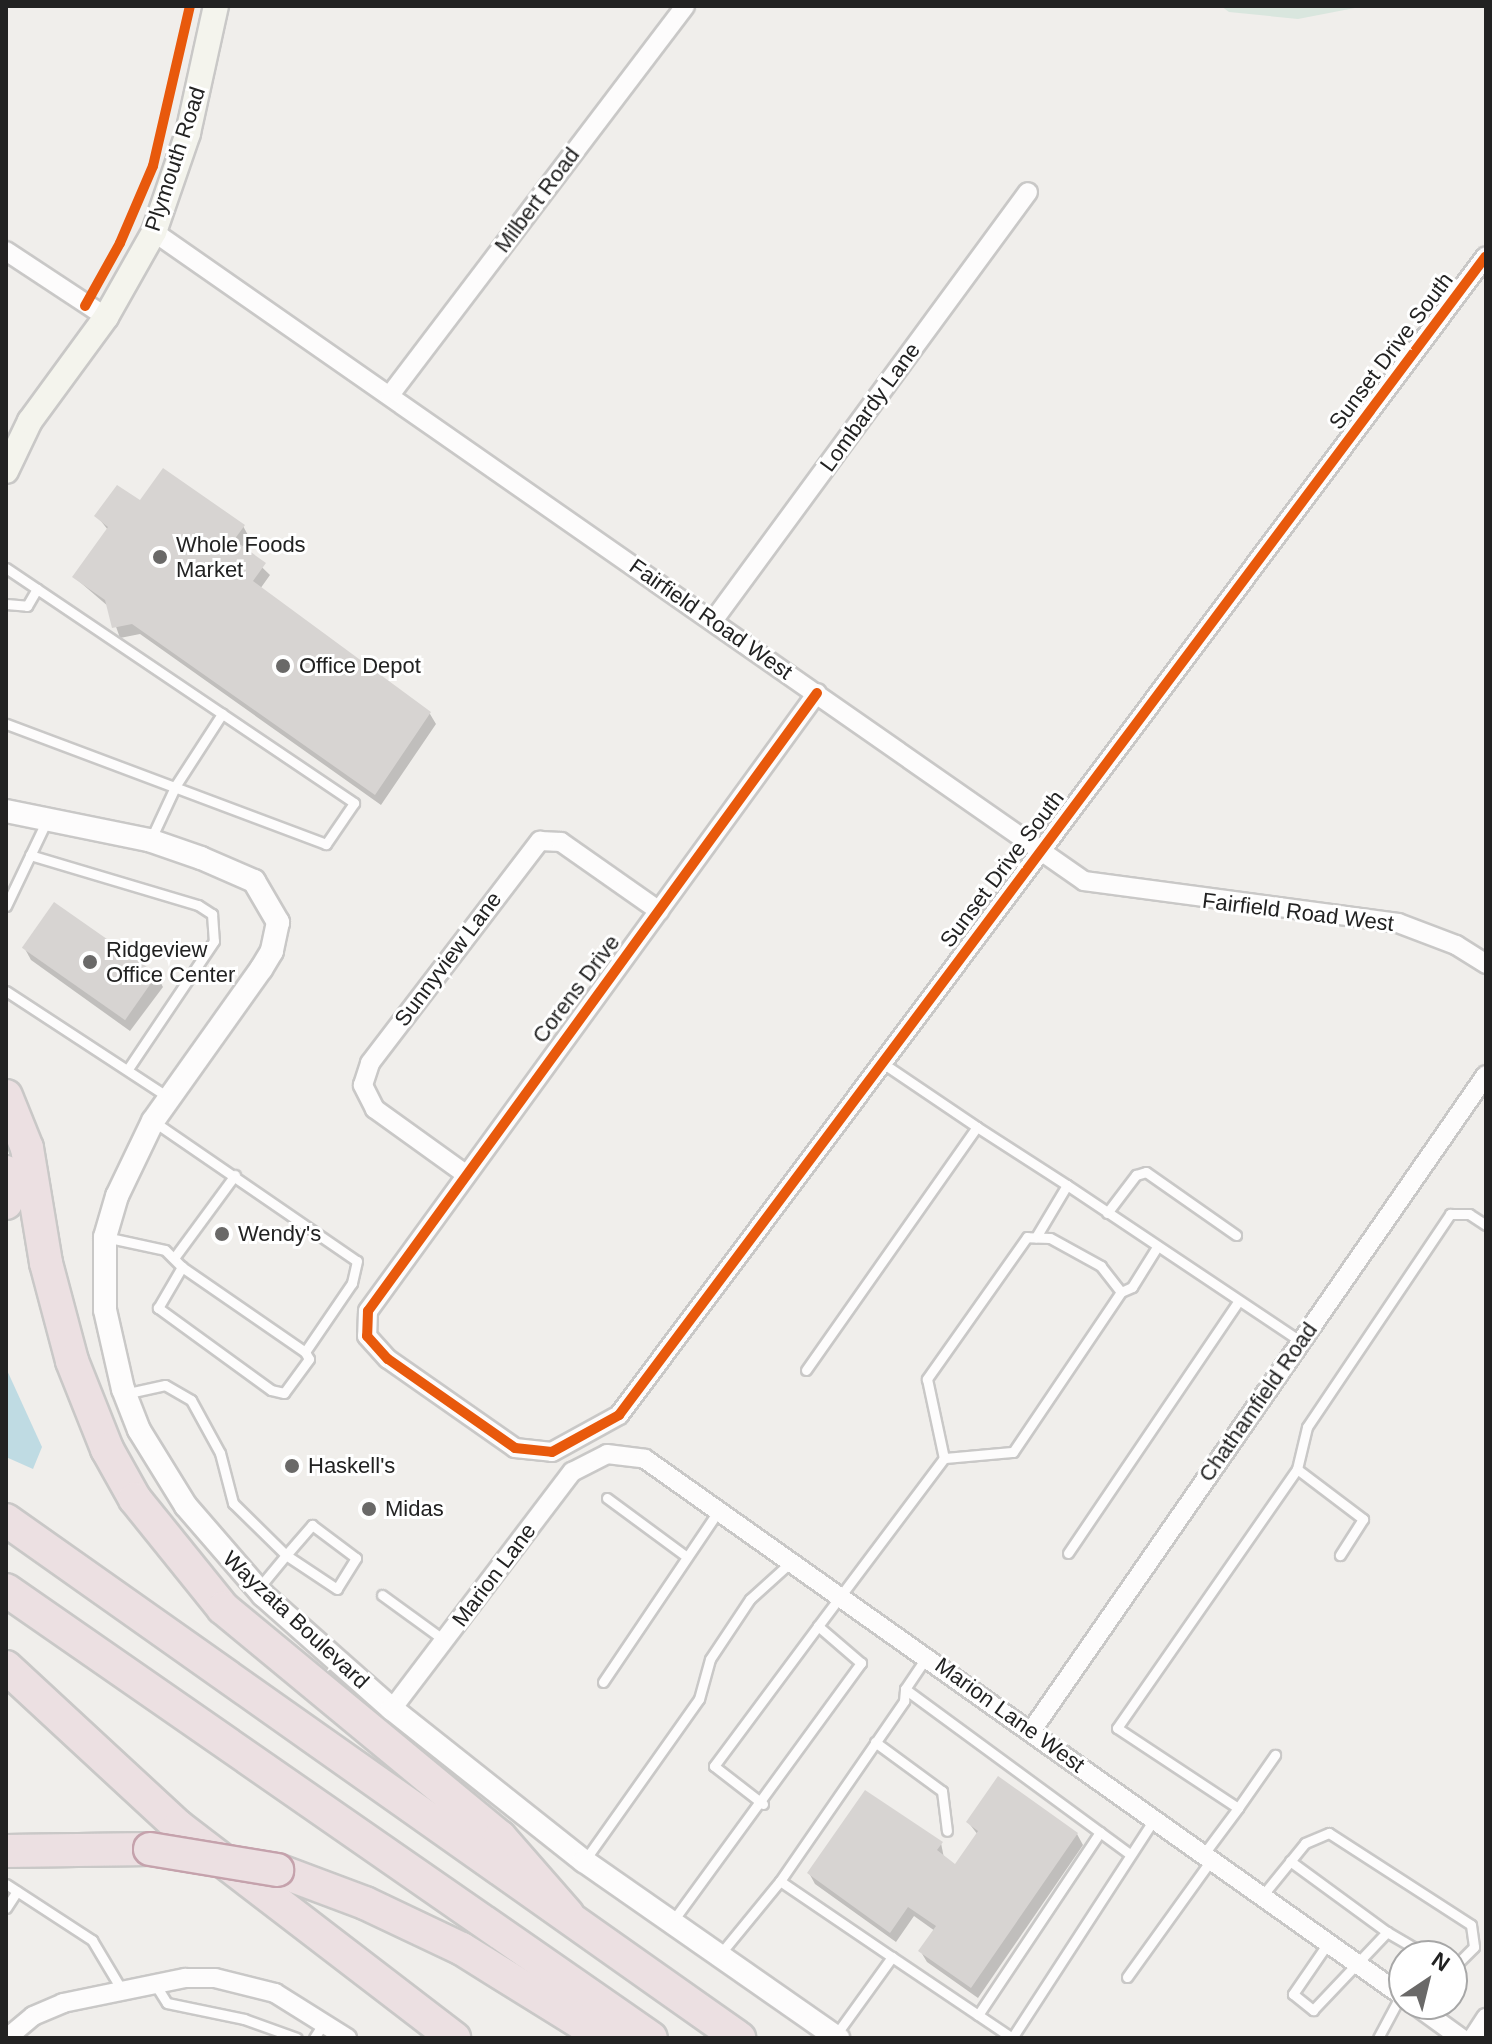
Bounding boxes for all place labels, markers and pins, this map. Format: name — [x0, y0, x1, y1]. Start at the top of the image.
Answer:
place label: Whole Foods Market — [176, 531, 306, 582]
marker: Whole Foods Market — [151, 548, 169, 566]
place label: Office Depot — [299, 653, 421, 679]
marker: Office Depot — [274, 657, 292, 675]
place label: Ridgeview Office Center — [106, 936, 235, 988]
marker: Ridgeview Office Center — [81, 953, 99, 971]
place label: Wendy's — [238, 1221, 321, 1247]
marker: Wendy's — [213, 1225, 231, 1243]
place label: Haskell's — [308, 1453, 395, 1479]
marker: Haskell's — [283, 1457, 301, 1475]
place label: Midas — [385, 1496, 444, 1522]
marker: Midas — [360, 1500, 378, 1518]

